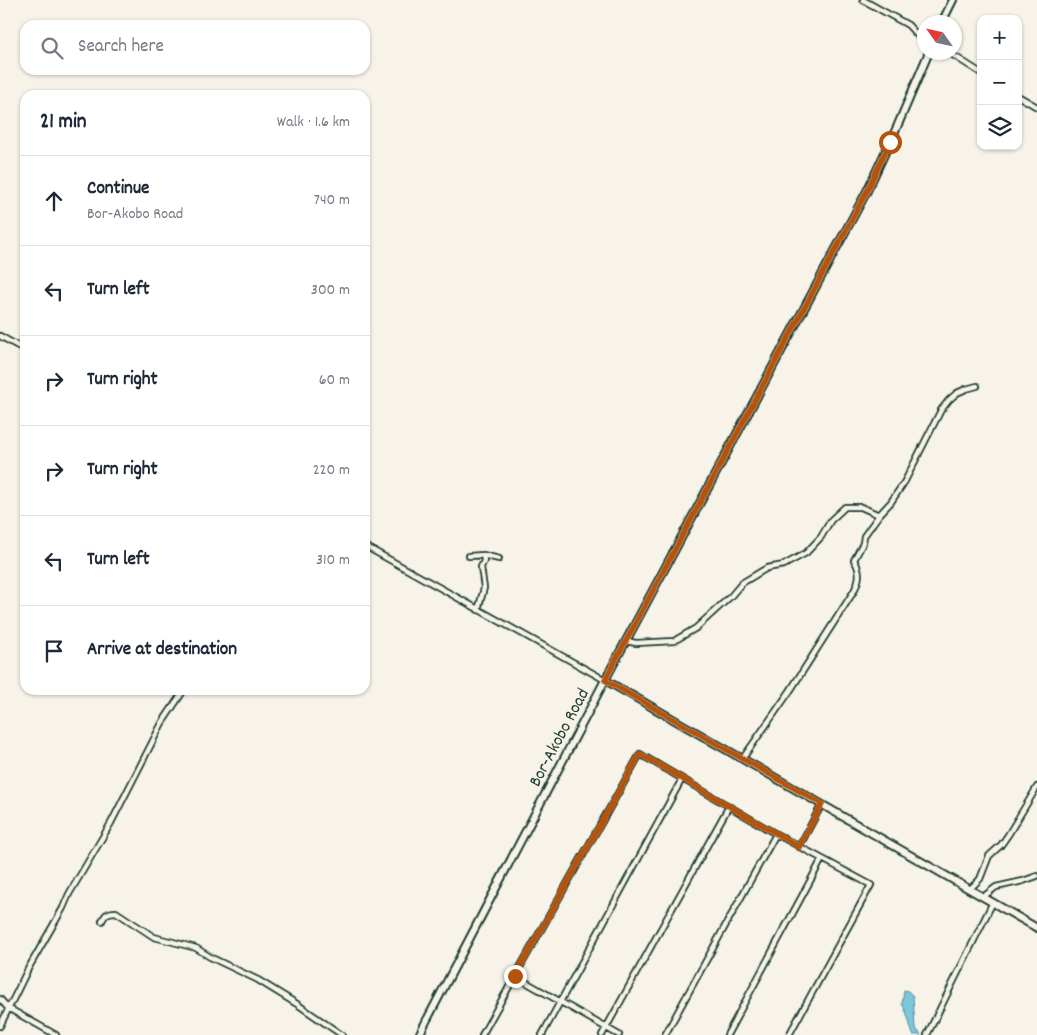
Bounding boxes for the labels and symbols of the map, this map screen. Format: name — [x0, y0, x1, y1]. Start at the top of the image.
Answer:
north arrow — [917, 15, 962, 60]
route start — [879, 131, 902, 154]
street label: Bor-Akobo Road — [524, 685, 597, 792]
route end — [504, 965, 527, 988]

